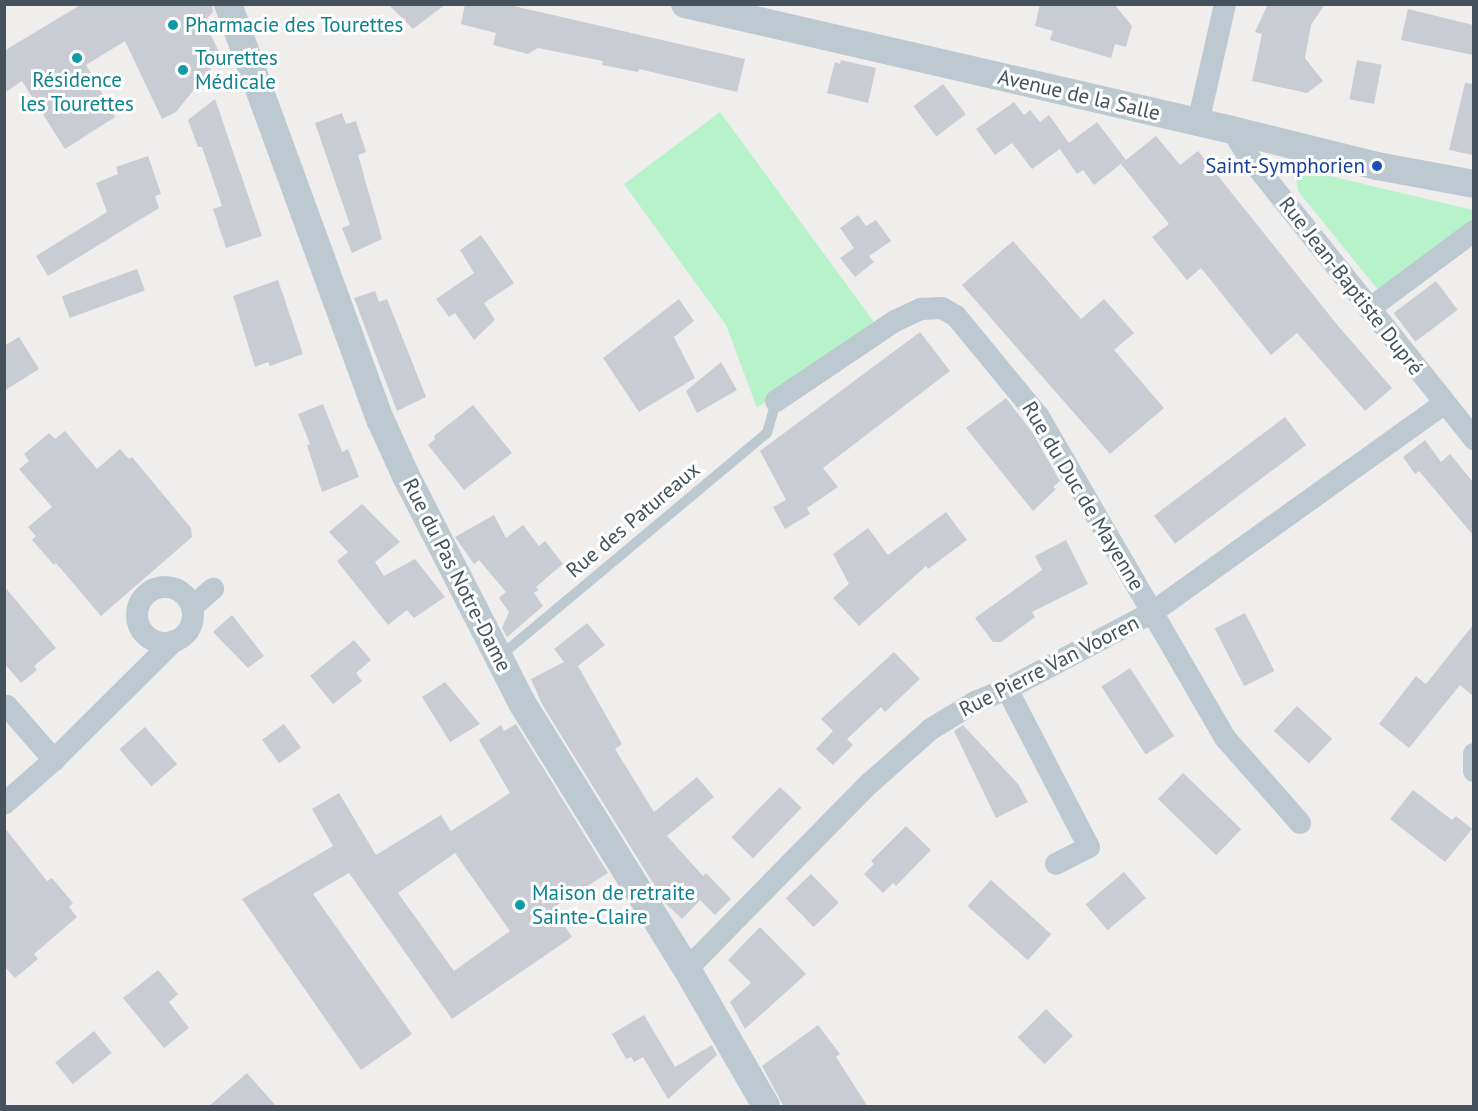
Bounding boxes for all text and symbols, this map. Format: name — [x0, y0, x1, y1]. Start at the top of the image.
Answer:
place label: Pharmacie des Tourettes — [185, 12, 404, 38]
marker: Pharmacie des Tourettes — [166, 18, 180, 32]
place label: Tourettes Médicale — [195, 45, 278, 95]
marker: Résidence les Tourettes — [70, 51, 84, 65]
marker: Tourettes Médicale — [176, 63, 190, 77]
street label: Avenue de la Salle — [996, 64, 1162, 126]
place label: Résidence les Tourettes — [20, 67, 134, 117]
place label: Saint-Symphorien — [1205, 153, 1365, 179]
marker: Saint-Symphorien — [1370, 159, 1384, 173]
street label: Rue Jean-Baptiste Dupré — [1274, 192, 1428, 380]
street label: Rue du Duc de Mayenne — [1016, 397, 1150, 595]
street label: Rue des Patureaux — [561, 457, 705, 583]
street label: Rue du Pas Notre-Dame — [397, 474, 517, 676]
street label: Rue Pierre Van Vooren — [954, 610, 1144, 722]
place label: Maison de retraite Sainte-Claire — [532, 880, 695, 930]
marker: Maison de retraite Sainte-Claire — [513, 898, 527, 912]

